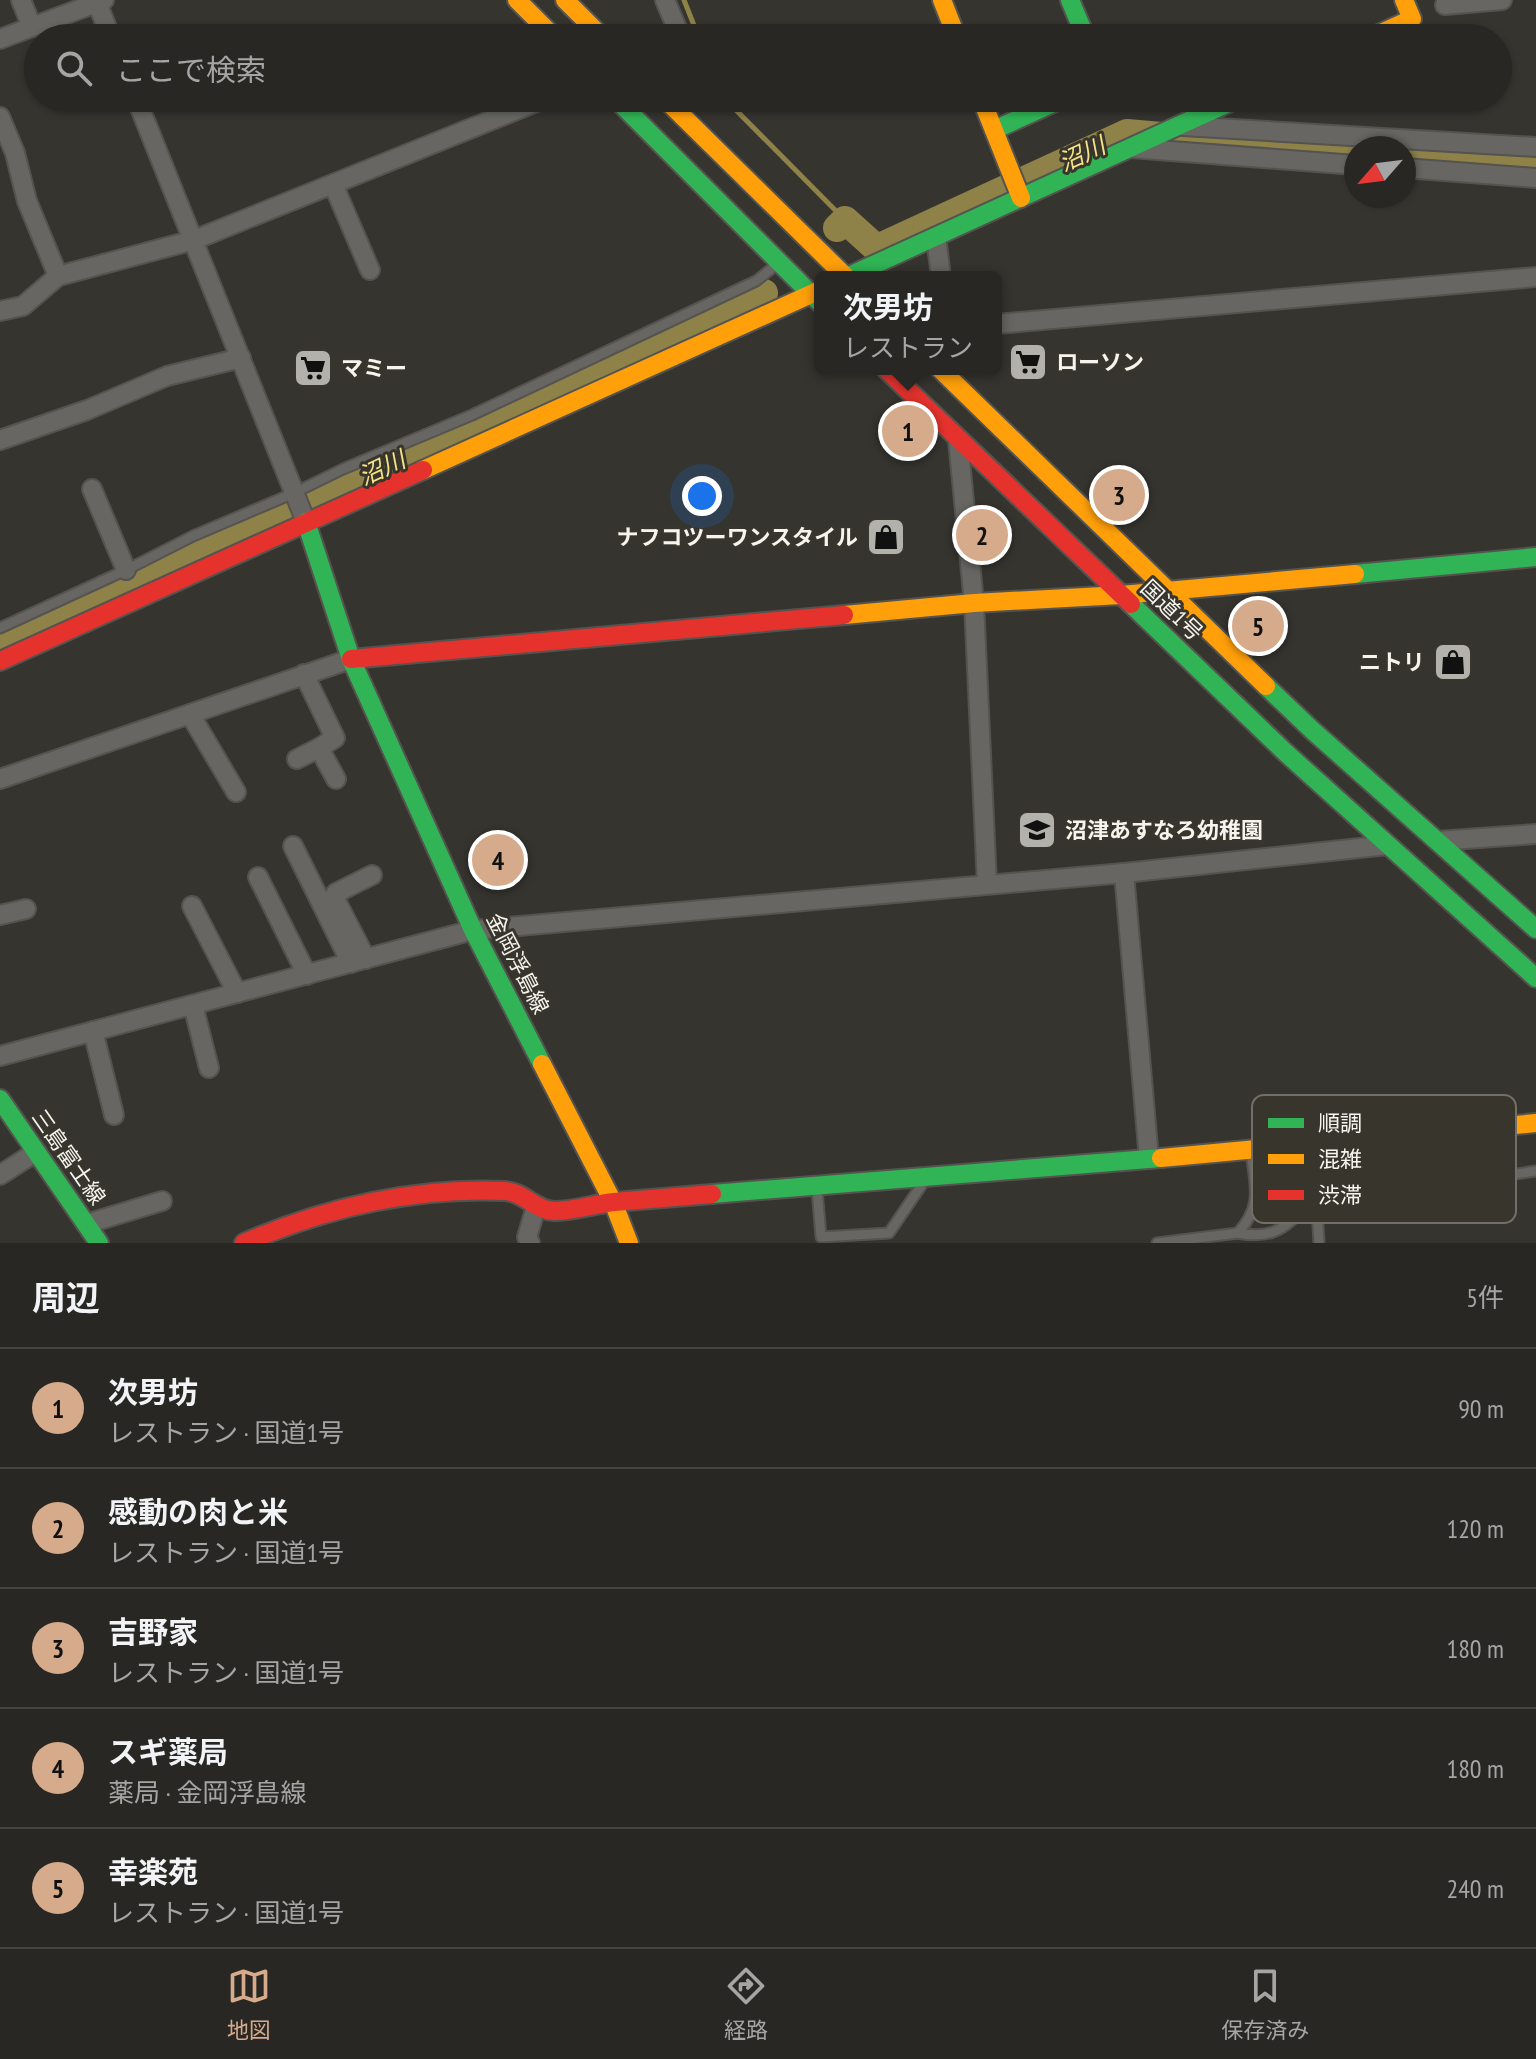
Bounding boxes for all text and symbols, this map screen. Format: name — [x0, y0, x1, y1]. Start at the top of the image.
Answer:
search box — [24, 24, 1512, 112]
icon: search — [52, 46, 96, 90]
text: ここで検索 — [116, 50, 266, 89]
water label: 沼川 — [1054, 129, 1113, 178]
north arrow — [1344, 136, 1416, 208]
popup — [814, 271, 1002, 375]
text: 次男坊 — [843, 287, 933, 326]
text: レストラン — [843, 331, 973, 364]
supermarket icon: ローソン — [1007, 341, 1049, 383]
supermarket icon: マミー — [292, 347, 334, 389]
place label: ローソン — [1056, 348, 1144, 376]
place label: マミー — [341, 354, 407, 382]
pin: 1 — [882, 401, 934, 461]
water label: 沼川 — [354, 443, 413, 492]
pin: 3 — [1093, 465, 1145, 525]
your location — [682, 476, 722, 516]
pin: 2 — [956, 505, 1008, 565]
shop icon: ナフコツーワンスタイル — [865, 516, 907, 558]
place label: ナフコツーワンスタイル — [616, 523, 858, 551]
street label: 国道1号 — [1135, 574, 1209, 646]
pin: 5 — [1232, 596, 1284, 656]
shop icon: ニトリ — [1432, 641, 1474, 683]
place label: ニトリ — [1359, 648, 1425, 676]
school or university icon: 沼津あすなろ幼稚園 — [1016, 809, 1058, 851]
place label: 沼津あすなろ幼稚園 — [1065, 816, 1263, 844]
pin: 4 — [472, 830, 524, 890]
street label: 金岡浮島線 — [481, 908, 555, 1018]
legend — [1252, 1095, 1516, 1223]
street label: 三島富士線 — [26, 1104, 112, 1210]
text: 順調 — [1318, 1109, 1362, 1137]
text: 混雑 — [1318, 1145, 1362, 1173]
text: 渋滞 — [1318, 1181, 1362, 1209]
text: 周辺 — [32, 1275, 100, 1319]
text: 5件 — [1466, 1281, 1504, 1314]
text: 次男坊 — [108, 1372, 198, 1411]
text: 1 — [52, 1392, 64, 1425]
text: 90 m — [1458, 1392, 1504, 1425]
text: レストラン · 国道1号 — [108, 1416, 344, 1449]
text: 感動の肉と米 — [108, 1492, 288, 1531]
text: 2 — [52, 1512, 64, 1545]
text: 120 m — [1446, 1512, 1504, 1545]
text: レストラン · 国道1号 — [108, 1536, 344, 1569]
text: 吉野家 — [108, 1612, 198, 1651]
text: 3 — [52, 1632, 64, 1665]
text: 180 m — [1446, 1632, 1504, 1665]
text: レストラン · 国道1号 — [108, 1656, 344, 1689]
text: スギ薬局 — [108, 1732, 228, 1771]
text: 4 — [52, 1752, 64, 1785]
text: 180 m — [1446, 1752, 1504, 1785]
text: 薬局 · 金岡浮島線 — [108, 1776, 307, 1809]
text: 幸楽苑 — [108, 1852, 198, 1891]
text: 5 — [52, 1872, 64, 1905]
text: 240 m — [1446, 1872, 1504, 1905]
text: レストラン · 国道1号 — [108, 1896, 344, 1929]
tab: 地図 — [227, 1964, 271, 2044]
tab: 経路 — [724, 1964, 768, 2044]
tab: 保存済み — [1221, 1964, 1309, 2044]

